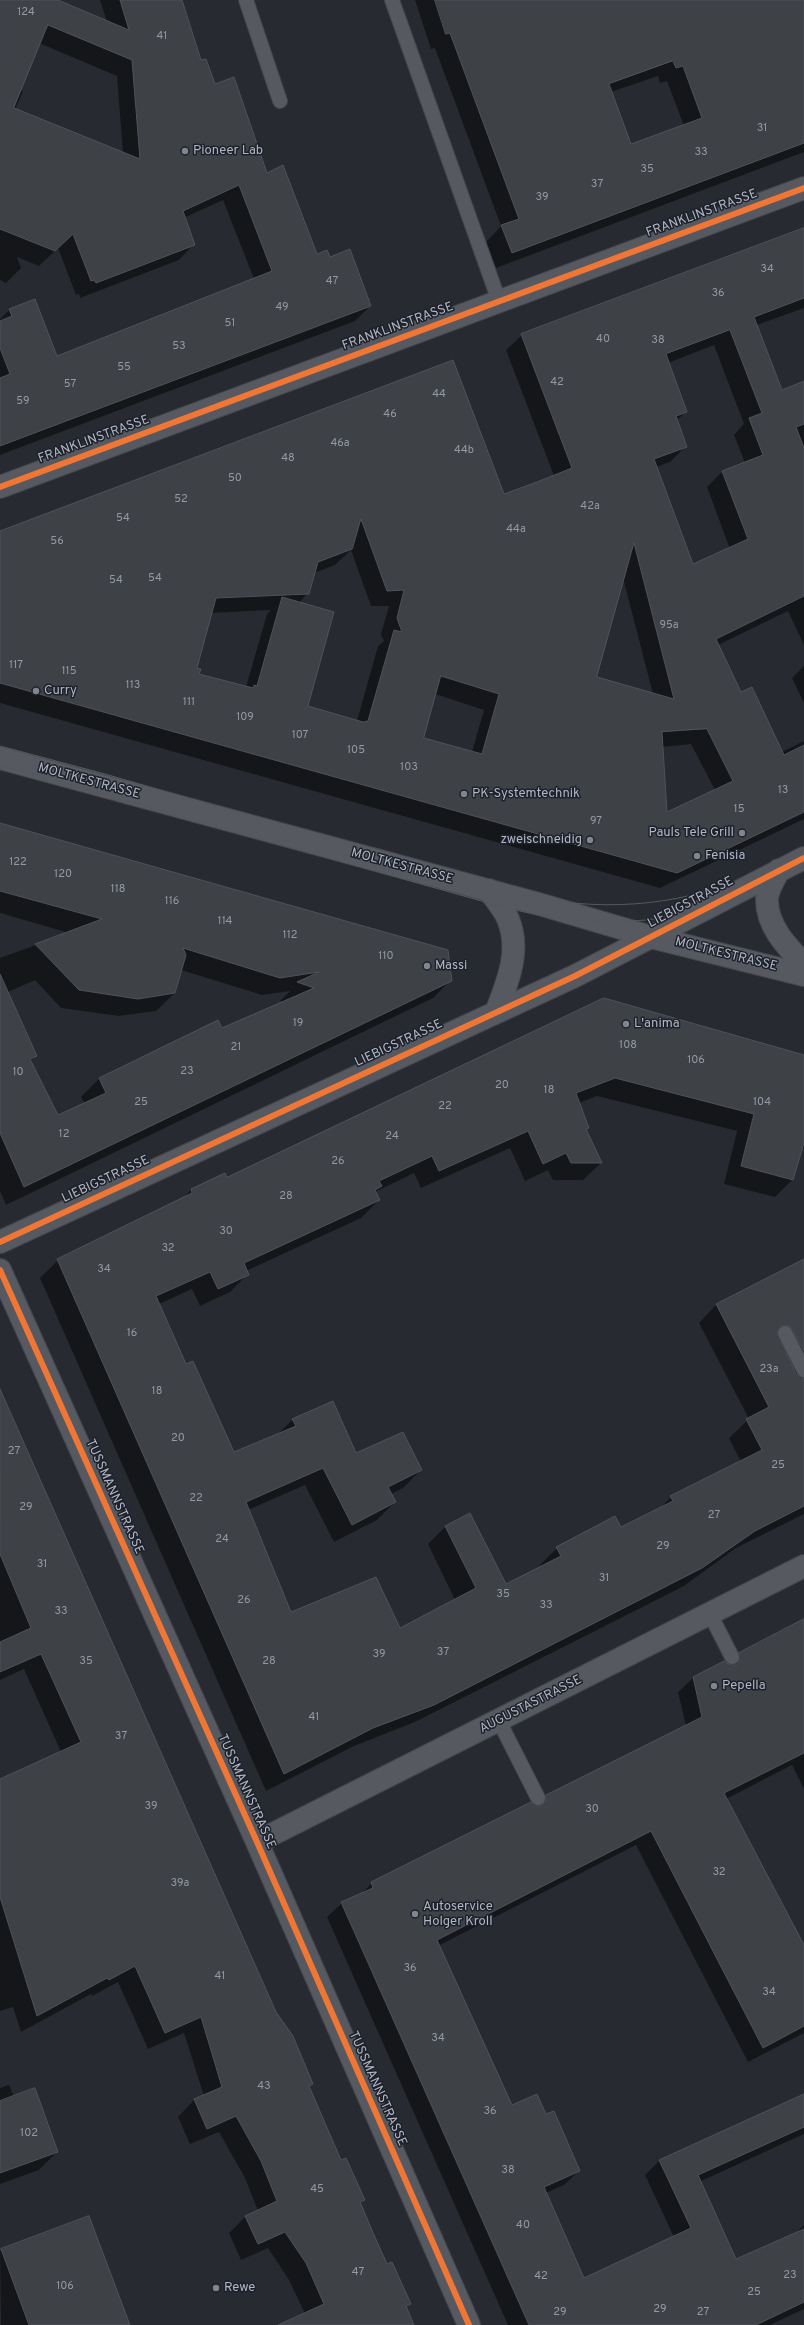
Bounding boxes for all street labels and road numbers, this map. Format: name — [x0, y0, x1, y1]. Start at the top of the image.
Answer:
street label: FRANKLINSTRASSE — [644, 187, 760, 241]
street label: FRANKLINSTRASSE — [340, 300, 456, 354]
street label: FRANKLINSTRASSE — [36, 413, 152, 467]
street label: MOLTKESTRASSE — [36, 761, 142, 803]
street label: MOLTKESTRASSE — [349, 846, 455, 888]
street label: LIEBIGSTRASSE — [645, 874, 737, 932]
street label: MOLTKESTRASSE — [673, 935, 779, 975]
street label: LIEBIGSTRASSE — [353, 1017, 445, 1071]
street label: LIEBIGSTRASSE — [60, 1153, 152, 1207]
street label: TUSSMANNSTRASSE — [82, 1437, 146, 1557]
street label: AUGUSTASTRASSE — [477, 1672, 585, 1738]
street label: TUSSMANNSTRASSE — [214, 1732, 278, 1852]
street label: TUSSMANNSTRASSE — [345, 2029, 409, 2149]

